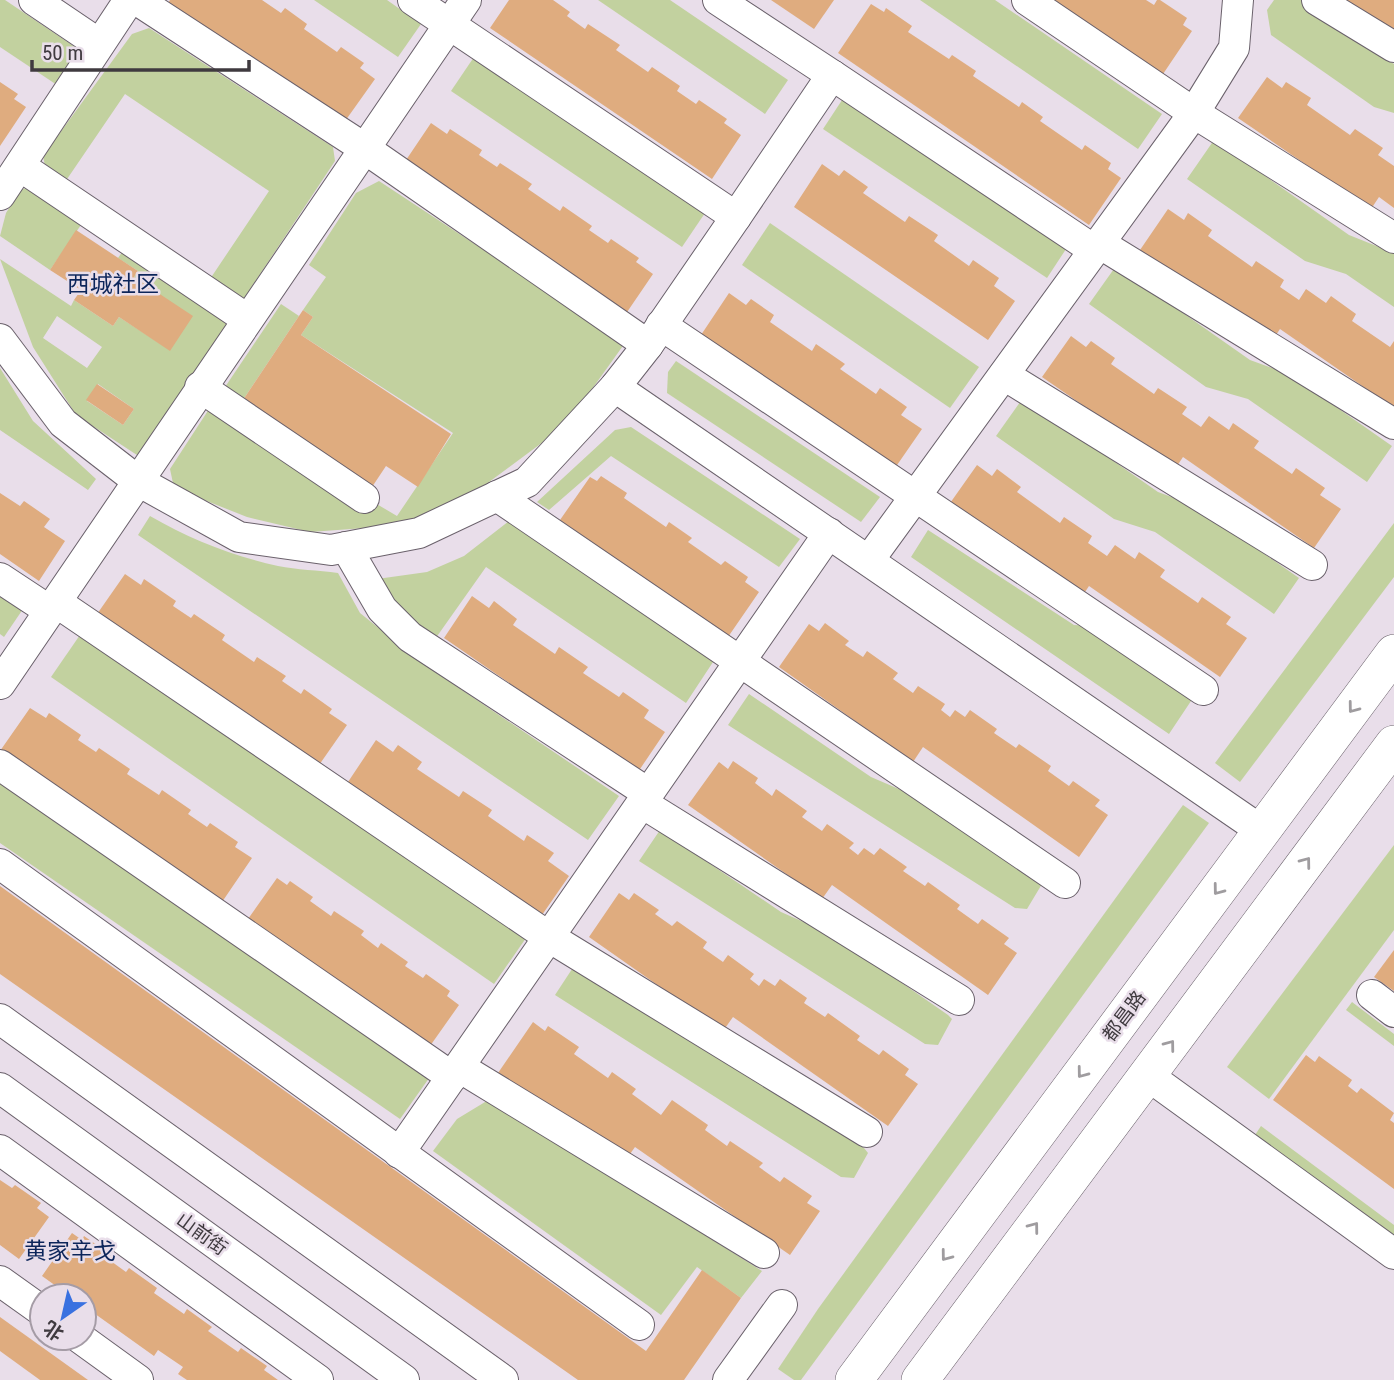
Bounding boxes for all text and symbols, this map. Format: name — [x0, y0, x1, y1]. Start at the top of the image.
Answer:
scale bar — [32, 28, 248, 72]
text: 50 m — [42, 41, 83, 65]
district label: 西城社区 — [67, 271, 159, 298]
one-way arrow — [1349, 700, 1362, 712]
one-way arrow — [1297, 858, 1310, 870]
one-way arrow — [1213, 882, 1226, 895]
street label: 都昌路 — [1098, 986, 1150, 1046]
one-way arrow — [1161, 1040, 1174, 1053]
one-way arrow — [1078, 1065, 1090, 1078]
street label: 山前街 — [172, 1208, 232, 1260]
one-way arrow — [1025, 1222, 1038, 1235]
district label: 黄家辛戈 — [24, 1238, 116, 1265]
one-way arrow — [942, 1248, 955, 1260]
north arrow — [28, 1282, 98, 1352]
text: 北 — [39, 1316, 68, 1346]

